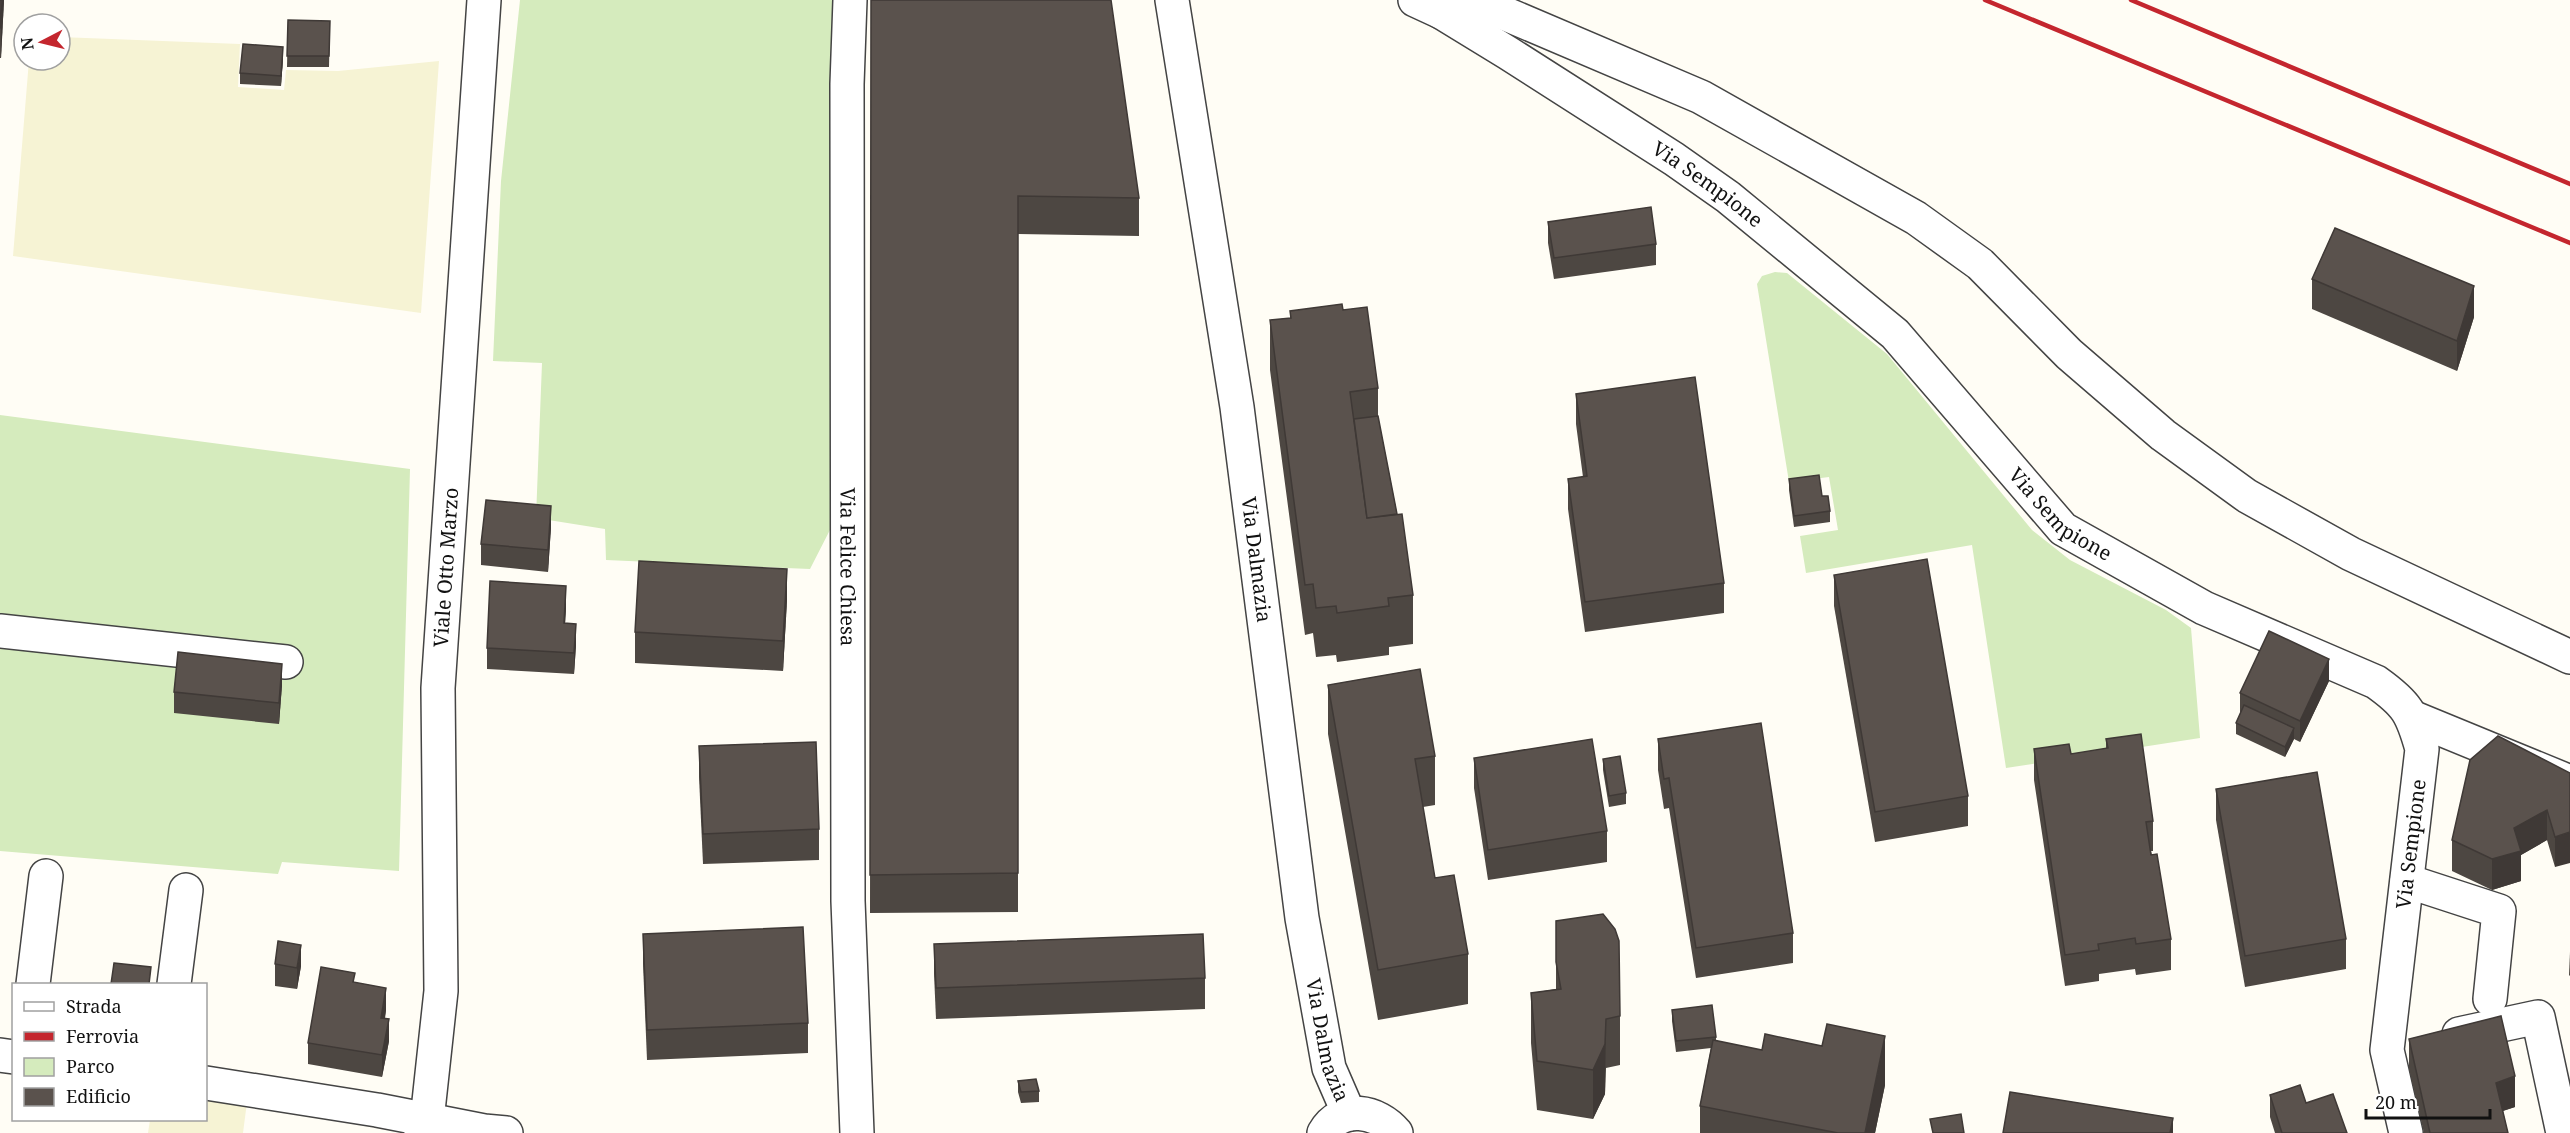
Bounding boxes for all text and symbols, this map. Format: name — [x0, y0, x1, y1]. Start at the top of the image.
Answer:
north arrow — [12, 12, 72, 72]
text: N — [15, 36, 39, 51]
street label: Via Sempione — [1647, 135, 1769, 233]
street label: Via Sempione — [2003, 462, 2117, 567]
street label: Viale Otto Marzo — [427, 487, 464, 648]
street label: Via Felice Chiesa — [834, 488, 862, 646]
street label: Via Dalmazia — [1236, 495, 1278, 624]
street label: Via Sempione — [2389, 777, 2432, 910]
street label: Via Dalmazia — [1300, 976, 1356, 1106]
legend — [12, 983, 207, 1121]
text: Strada — [66, 994, 122, 1018]
text: Ferrovia — [66, 1024, 139, 1048]
text: Parco — [66, 1054, 115, 1078]
scale bar — [2366, 1082, 2490, 1120]
text: Edificio — [66, 1084, 131, 1108]
text: 20 m — [2375, 1090, 2417, 1114]

